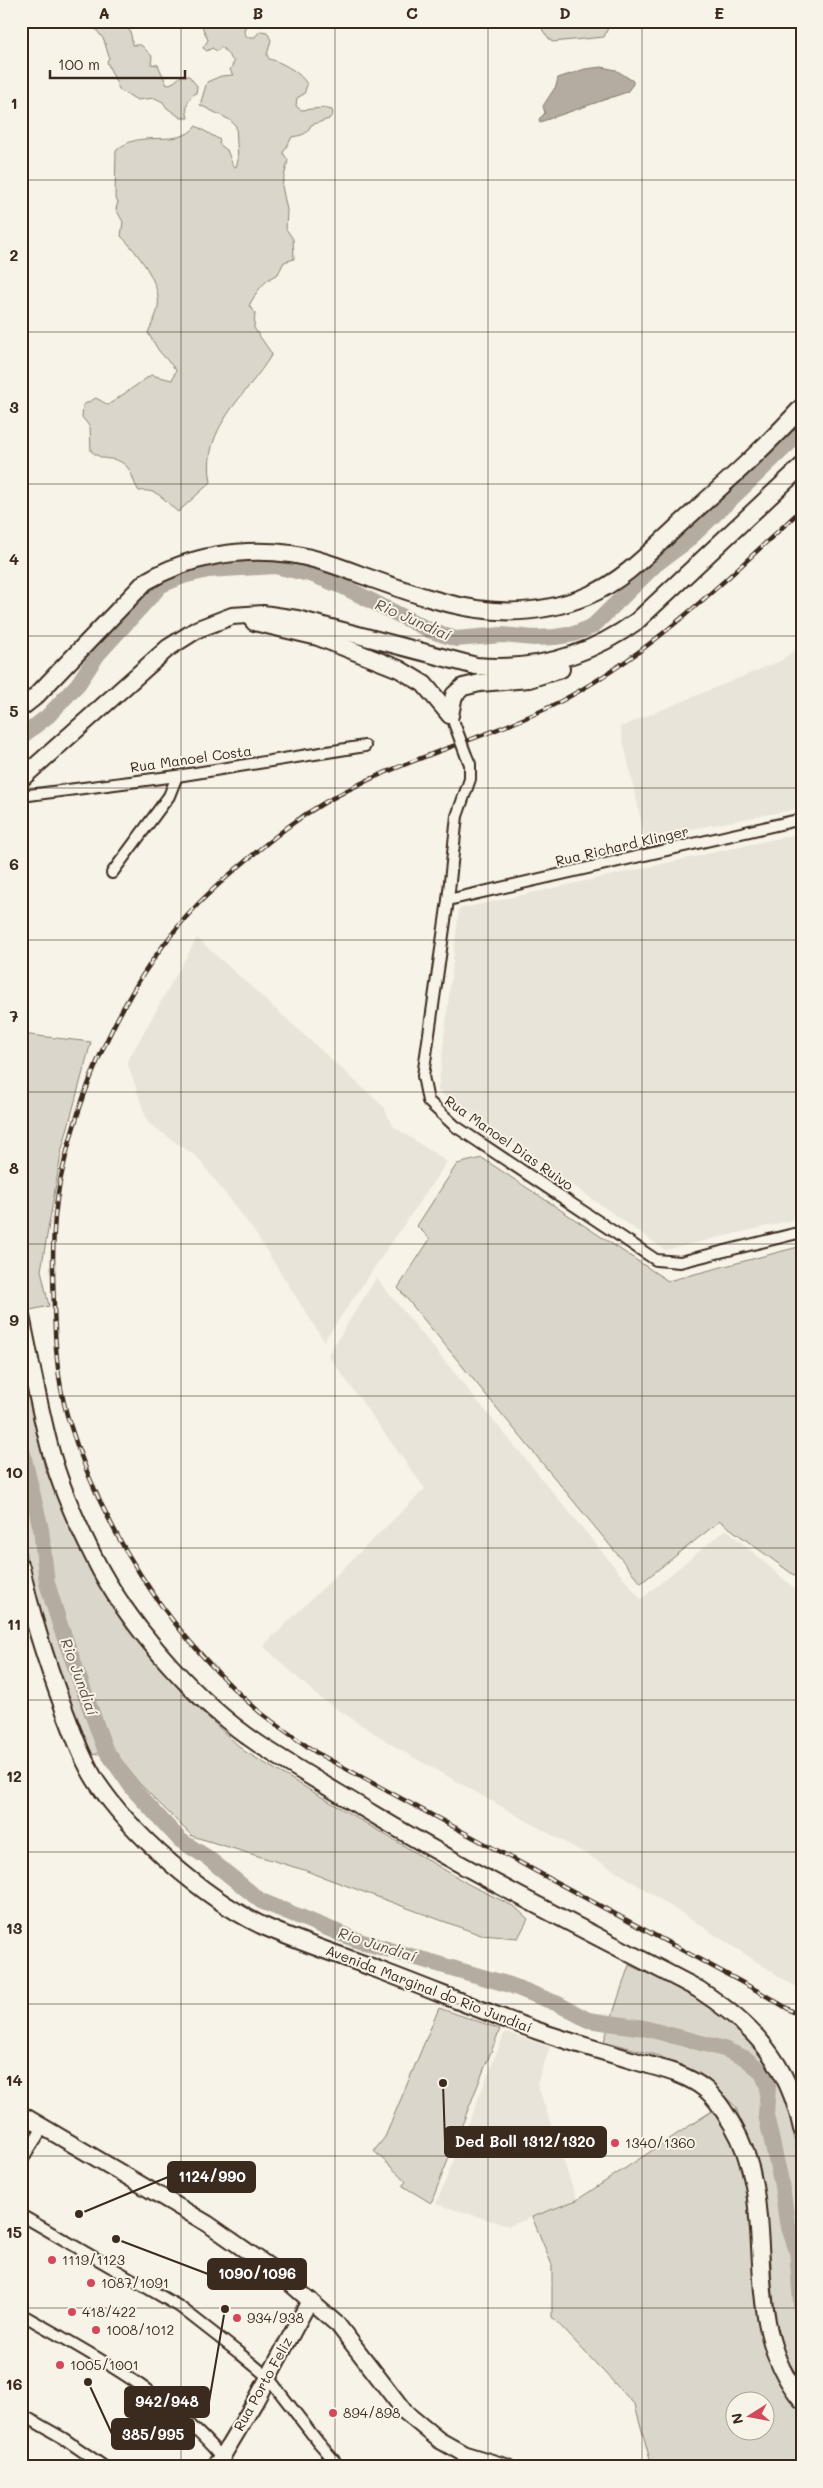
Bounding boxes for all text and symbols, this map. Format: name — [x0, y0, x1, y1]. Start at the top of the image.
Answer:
text: A — [98, 2, 110, 23]
text: B — [253, 2, 263, 23]
text: C — [406, 2, 418, 23]
text: D — [559, 2, 571, 23]
text: E — [714, 2, 724, 23]
scale bar — [50, 48, 185, 80]
text: 100 m — [58, 54, 100, 74]
text: 1 — [10, 92, 18, 113]
text: 2 — [10, 244, 19, 265]
text: 3 — [9, 396, 19, 417]
text: 4 — [9, 548, 19, 569]
water label: Rio Jundiaí — [372, 594, 455, 645]
text: 5 — [9, 700, 19, 721]
street label: Rua Manoel Costa — [129, 741, 253, 776]
street label: Rua Richard Klinger — [553, 821, 690, 870]
text: 6 — [9, 853, 19, 874]
text: 7 — [10, 1005, 19, 1026]
street label: Rua Manoel Dias Ruivo — [441, 1091, 577, 1194]
text: 8 — [9, 1157, 19, 1178]
text: 9 — [9, 1309, 19, 1330]
text: 10 — [5, 1461, 23, 1482]
text: 11 — [7, 1613, 21, 1634]
water label: Rio Jundiaí — [57, 1635, 103, 1718]
text: 12 — [6, 1765, 22, 1786]
text: 13 — [6, 1917, 23, 1938]
water label: Rio Jundiaí — [336, 1922, 419, 1966]
street label: Avenida Marginal do Rio Jundiaí — [323, 1940, 535, 2037]
text: 14 — [5, 2069, 23, 2090]
callout: Ded Boll 1312/1320 — [445, 2127, 606, 2157]
text: Ded Boll 1312/1320 — [455, 2131, 596, 2151]
place label: 1340/1360 — [625, 2133, 696, 2152]
marker: 1340/1360 — [609, 2137, 621, 2149]
callout: 1124/990 — [168, 2162, 255, 2192]
text: 1124/990 — [178, 2166, 246, 2186]
text: 15 — [6, 2221, 22, 2242]
place label: 1119/1123 — [62, 2250, 125, 2269]
marker: 1119/1123 — [46, 2254, 58, 2266]
callout: 1090/1096 — [208, 2259, 306, 2289]
text: 1090/1096 — [218, 2263, 296, 2283]
place label: 1087/1091 — [101, 2273, 169, 2292]
marker: 1087/1091 — [85, 2277, 97, 2289]
place label: 418/422 — [82, 2302, 136, 2321]
marker: 418/422 — [66, 2306, 78, 2318]
place label: 934/938 — [247, 2308, 304, 2327]
marker: 934/938 — [231, 2312, 243, 2324]
place label: 1008/1012 — [106, 2320, 174, 2339]
marker: 1008/1012 — [90, 2324, 102, 2336]
street label: Rua Porto Feliz — [229, 2333, 296, 2434]
place label: 1005/1001 — [70, 2355, 139, 2374]
marker: 1005/1001 — [54, 2359, 66, 2371]
text: 16 — [6, 2373, 23, 2394]
callout: 942/948 — [125, 2387, 209, 2417]
north arrow — [726, 2390, 776, 2440]
text: 942/948 — [135, 2391, 199, 2411]
place label: 894/898 — [343, 2403, 401, 2422]
marker: 894/898 — [327, 2407, 339, 2419]
text: N — [726, 2412, 747, 2426]
callout: 385/995 — [112, 2419, 194, 2449]
text: 385/995 — [122, 2424, 185, 2444]

